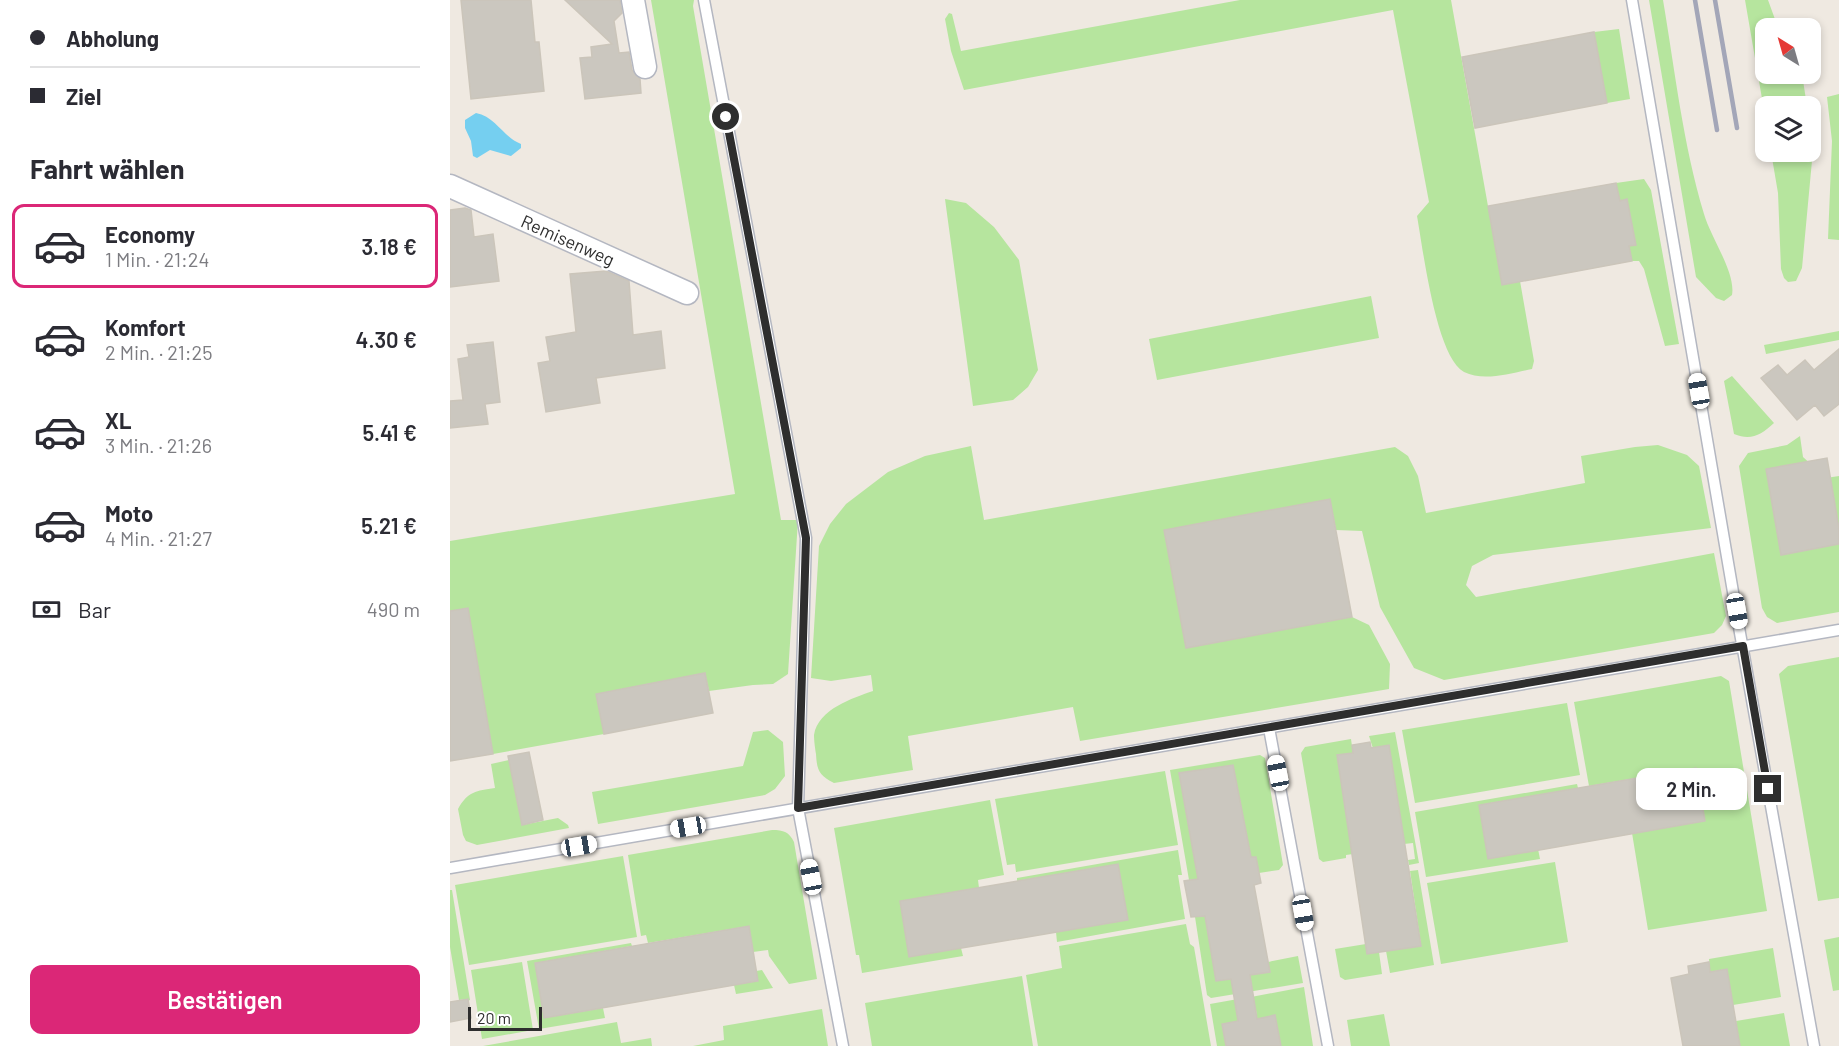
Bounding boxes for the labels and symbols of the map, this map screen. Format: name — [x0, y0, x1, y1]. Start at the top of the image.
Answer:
north arrow — [1755, 18, 1821, 84]
route start — [712, 103, 739, 130]
street label: Remisenweg — [518, 210, 618, 270]
car — [1687, 372, 1711, 410]
car — [1725, 592, 1749, 630]
car — [1266, 754, 1290, 792]
callout: 2 Min. — [1636, 768, 1747, 810]
route end — [1754, 775, 1781, 802]
car — [669, 815, 707, 839]
car — [560, 834, 598, 858]
car — [799, 858, 823, 896]
car — [1291, 894, 1315, 932]
scale bar — [468, 1004, 542, 1032]

